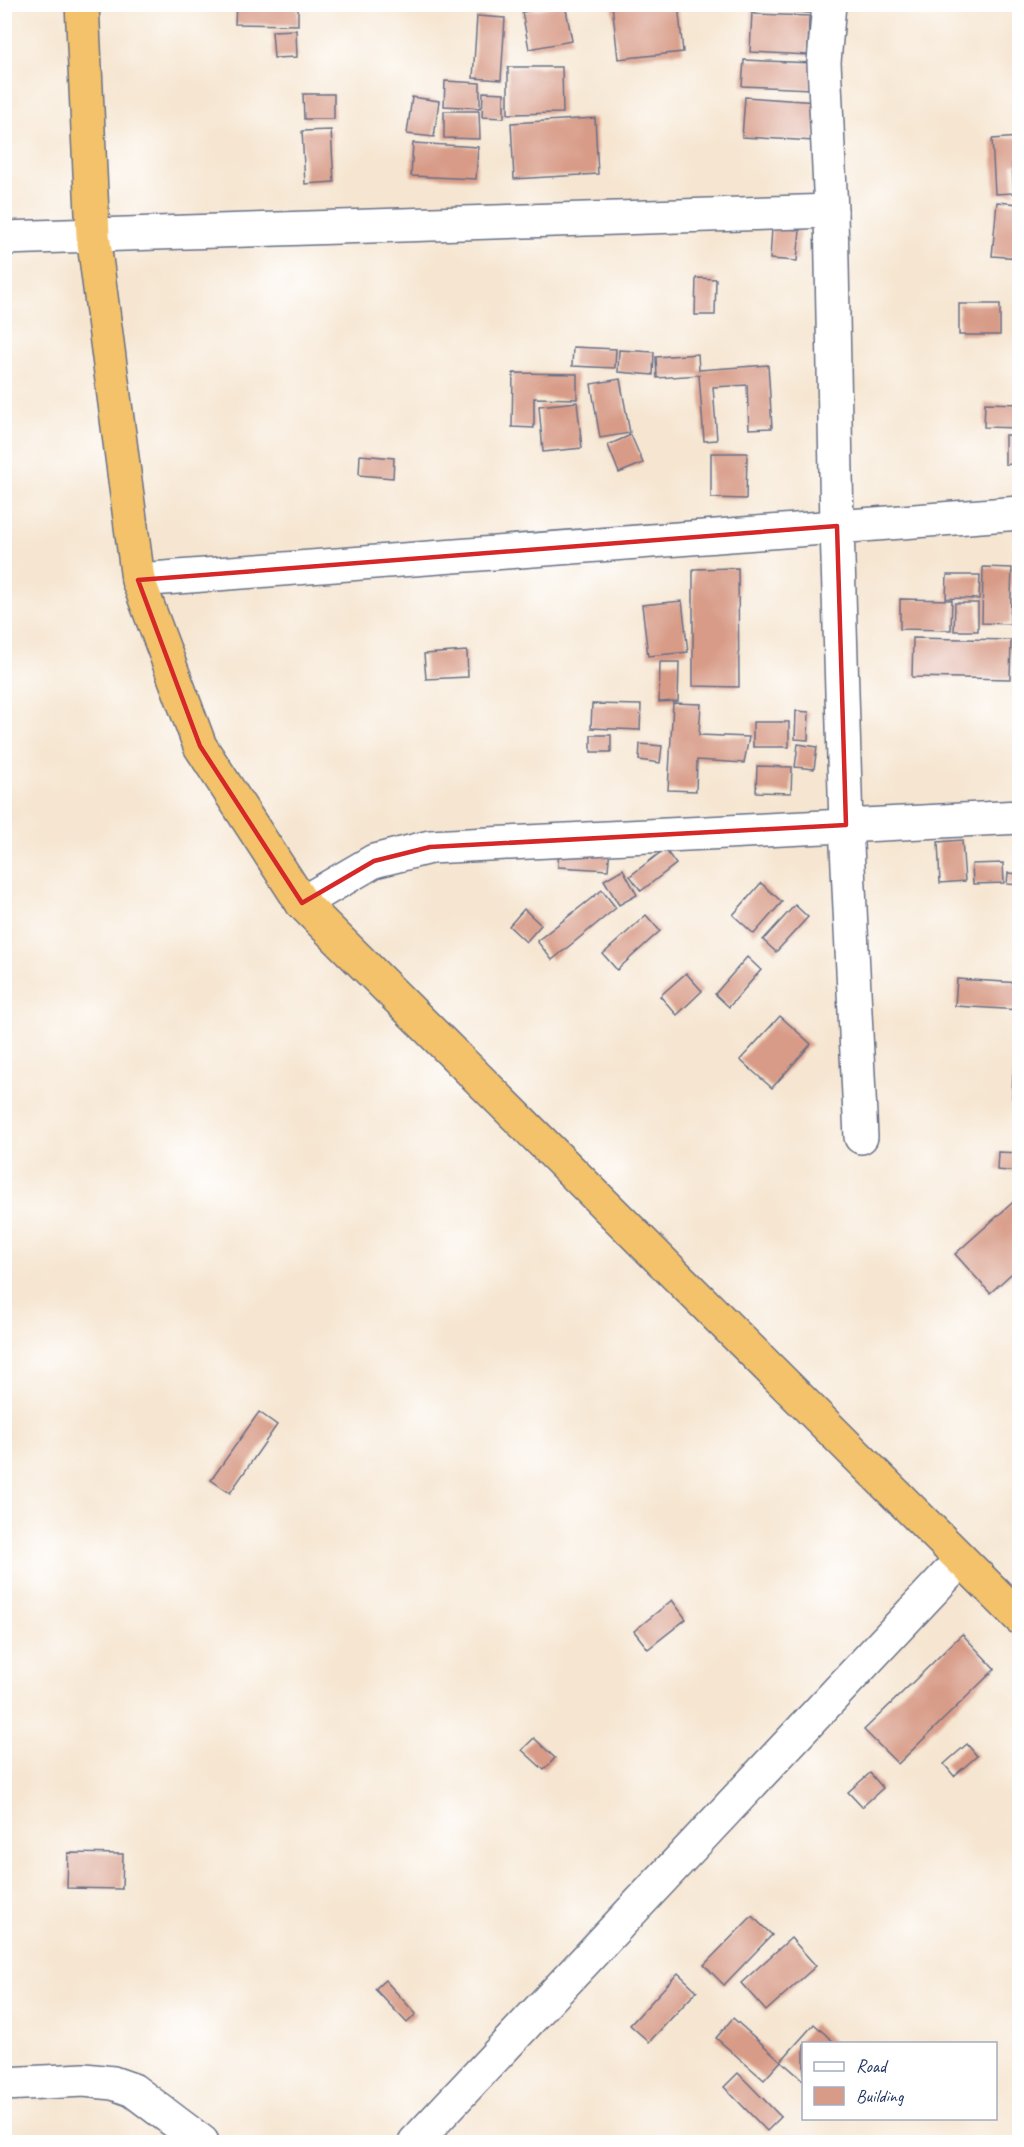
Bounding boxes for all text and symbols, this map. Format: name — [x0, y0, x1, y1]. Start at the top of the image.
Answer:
legend — [802, 2042, 997, 2120]
text: Road — [856, 2055, 889, 2077]
text: Building — [856, 2085, 905, 2107]

